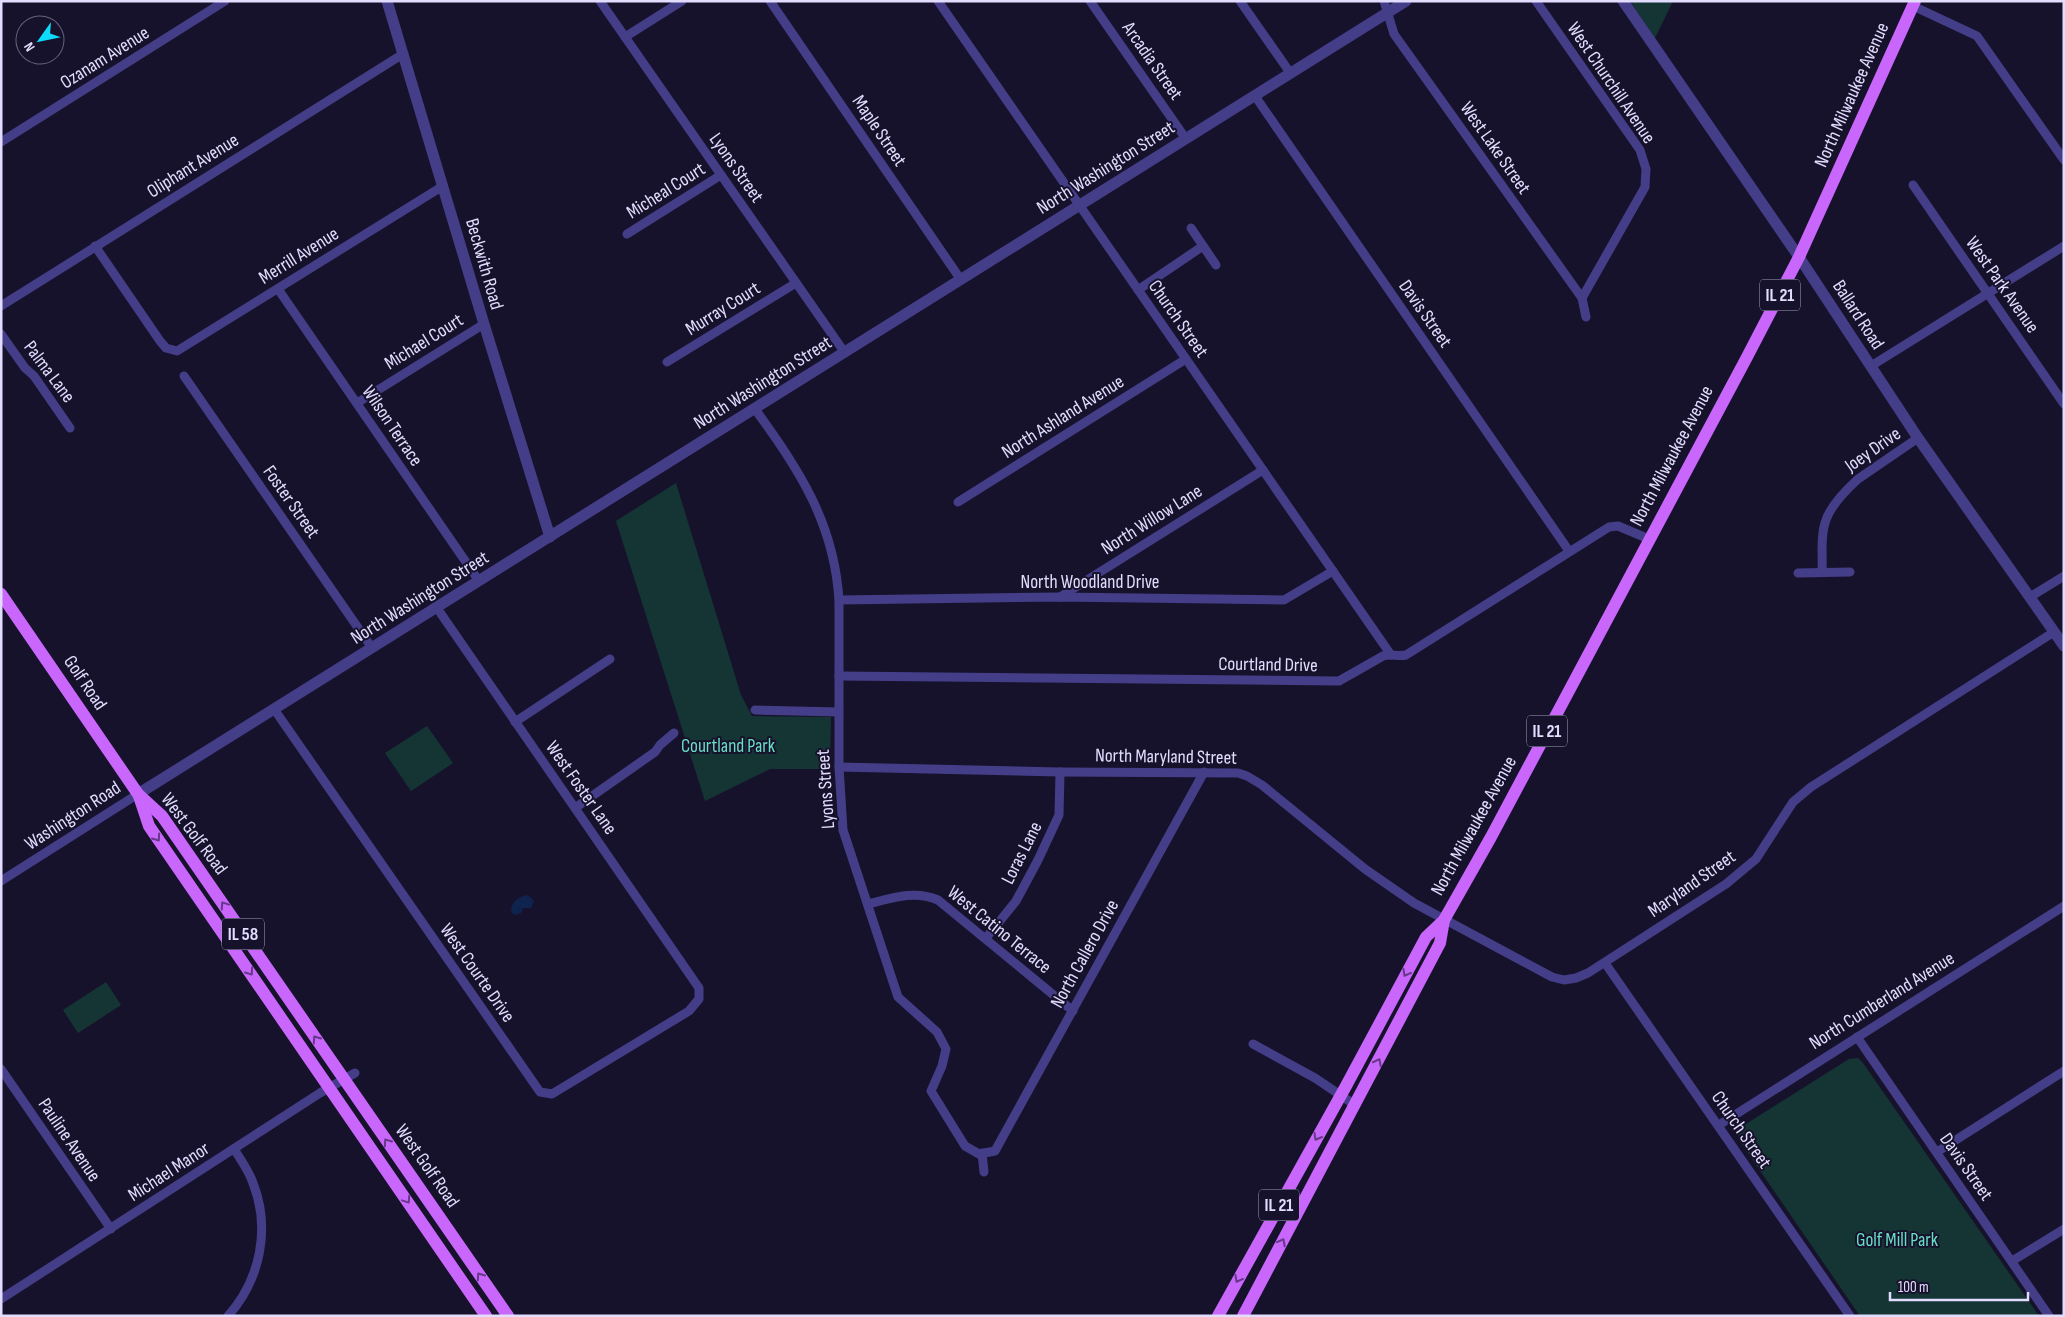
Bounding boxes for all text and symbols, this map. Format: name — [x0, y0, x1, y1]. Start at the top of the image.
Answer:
north arrow — [15, 15, 65, 65]
street label: Arcadia Street — [1116, 17, 1187, 105]
street label: West Churchill Avenue — [1562, 18, 1660, 148]
street label: North Milwaukee Avenue — [1810, 19, 1894, 171]
street label: Ozanam Avenue — [56, 22, 154, 94]
text: N — [20, 39, 39, 55]
street label: Maple Street — [847, 91, 911, 171]
street label: West Lake Street — [1455, 97, 1535, 199]
street label: North Washington Street — [1033, 116, 1179, 220]
street label: Oliphant Avenue — [143, 129, 243, 203]
street label: Lyons Street — [704, 129, 768, 207]
street label: Micheal Court — [622, 158, 710, 224]
street label: Beckwith Road — [460, 216, 508, 312]
street label: Merrill Avenue — [255, 222, 343, 290]
street label: West Park Avenue — [1960, 232, 2044, 338]
street label: Church Street — [1143, 276, 1213, 362]
street label: Davis Street — [1393, 276, 1457, 352]
street label: Ballard Road — [1827, 276, 1889, 354]
street label: Murray Court — [681, 277, 765, 341]
road number: IL 21 — [1760, 280, 1800, 310]
street label: Michael Court — [380, 309, 468, 375]
street label: North Washington Street — [690, 331, 836, 435]
street label: Palma Lane — [18, 337, 80, 407]
street label: North Ashland Avenue — [998, 370, 1128, 464]
street label: Wilson Terrace — [357, 381, 427, 471]
street label: North Milwaukee Avenue — [1625, 382, 1719, 530]
street label: Joey Drive — [1840, 423, 1905, 478]
street label: Foster Street — [258, 461, 324, 543]
street label: North Willow Lane — [1097, 480, 1207, 560]
street label: North Washington Street — [347, 546, 493, 650]
street label: North Woodland Drive — [1020, 571, 1160, 594]
street label: Golf Road — [58, 651, 112, 715]
street label: Courtland Drive — [1218, 653, 1318, 677]
road number: IL 21 — [1527, 716, 1567, 746]
park label: Courtland Park — [681, 735, 776, 758]
street label: West Foster Lane — [540, 737, 622, 839]
street label: North Maryland Street — [1095, 744, 1237, 770]
street label: Lyons Street — [812, 748, 840, 830]
street label: North Milwaukee Avenue — [1426, 752, 1522, 900]
street label: Washington Road — [21, 776, 125, 856]
street label: West Golf Road — [156, 789, 232, 879]
street label: Loras Lane — [997, 818, 1047, 888]
one-way arrow — [151, 832, 160, 842]
street label: Maryland Street — [1644, 845, 1740, 923]
street label: West Catino Terrace — [942, 881, 1056, 979]
street label: North Callero Drive — [1046, 896, 1124, 1012]
one-way arrow — [221, 902, 230, 911]
road number: IL 58 — [222, 919, 264, 950]
street label: West Courte Drive — [434, 919, 520, 1027]
street label: North Cumberland Avenue — [1805, 947, 1959, 1055]
one-way arrow — [244, 966, 253, 975]
one-way arrow — [1403, 968, 1413, 977]
one-way arrow — [313, 1035, 322, 1045]
one-way arrow — [1372, 1058, 1382, 1067]
street label: Church Street — [1706, 1087, 1776, 1173]
street label: Pauline Avenue — [33, 1094, 105, 1186]
street label: West Golf Road — [390, 1120, 464, 1212]
street label: Davis Street — [1934, 1129, 1998, 1205]
one-way arrow — [1313, 1131, 1323, 1140]
street label: Michael Manor — [124, 1137, 214, 1207]
one-way arrow — [384, 1138, 394, 1147]
road number: IL 21 — [1259, 1190, 1299, 1220]
one-way arrow — [401, 1194, 410, 1203]
park label: Golf Mill Park — [1856, 1229, 1939, 1252]
one-way arrow — [1276, 1238, 1286, 1247]
scale bar — [1890, 1270, 2028, 1302]
one-way arrow — [477, 1272, 486, 1282]
one-way arrow — [1235, 1273, 1245, 1282]
text: 100 m — [1898, 1278, 1929, 1297]

